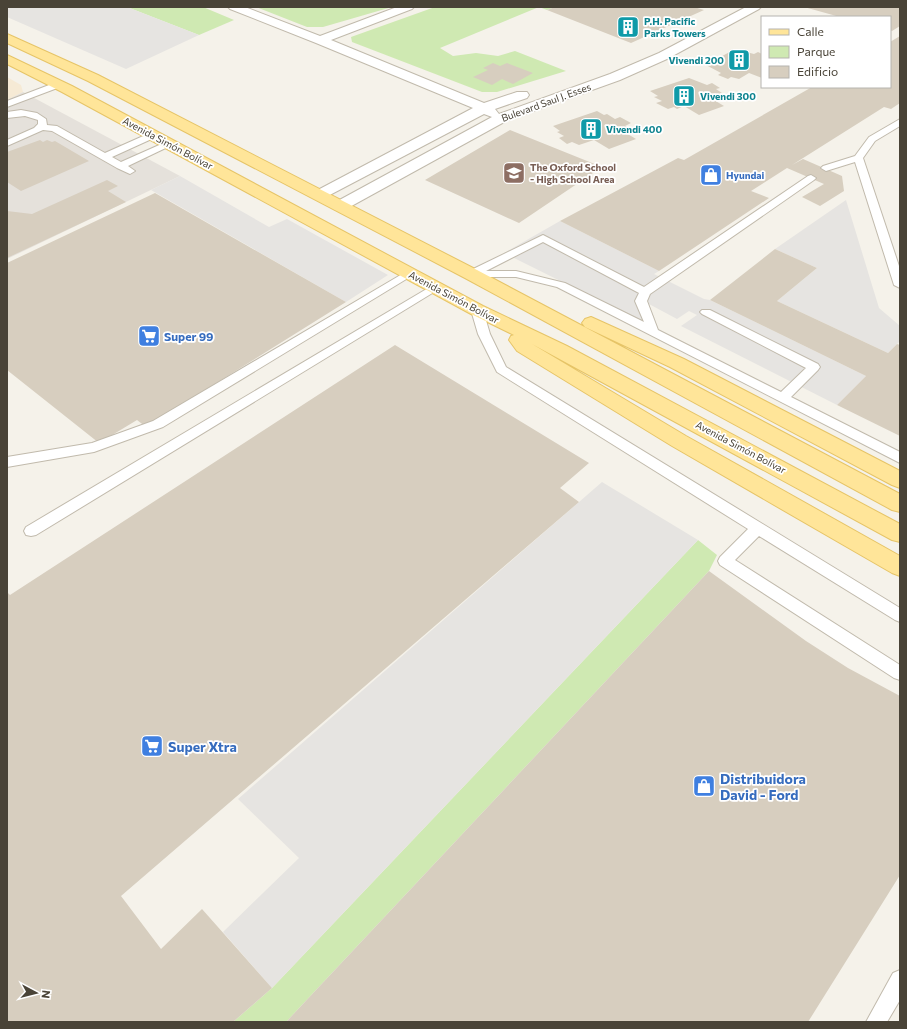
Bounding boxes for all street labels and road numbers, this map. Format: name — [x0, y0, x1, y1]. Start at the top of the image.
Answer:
street label: Bulevard Saul J. Esses — [499, 80, 593, 124]
street label: Avenida Simón Bolívar — [121, 114, 215, 172]
street label: Avenida Simón Bolívar — [407, 268, 501, 326]
street label: Avenida Simón Bolívar — [694, 418, 788, 476]

